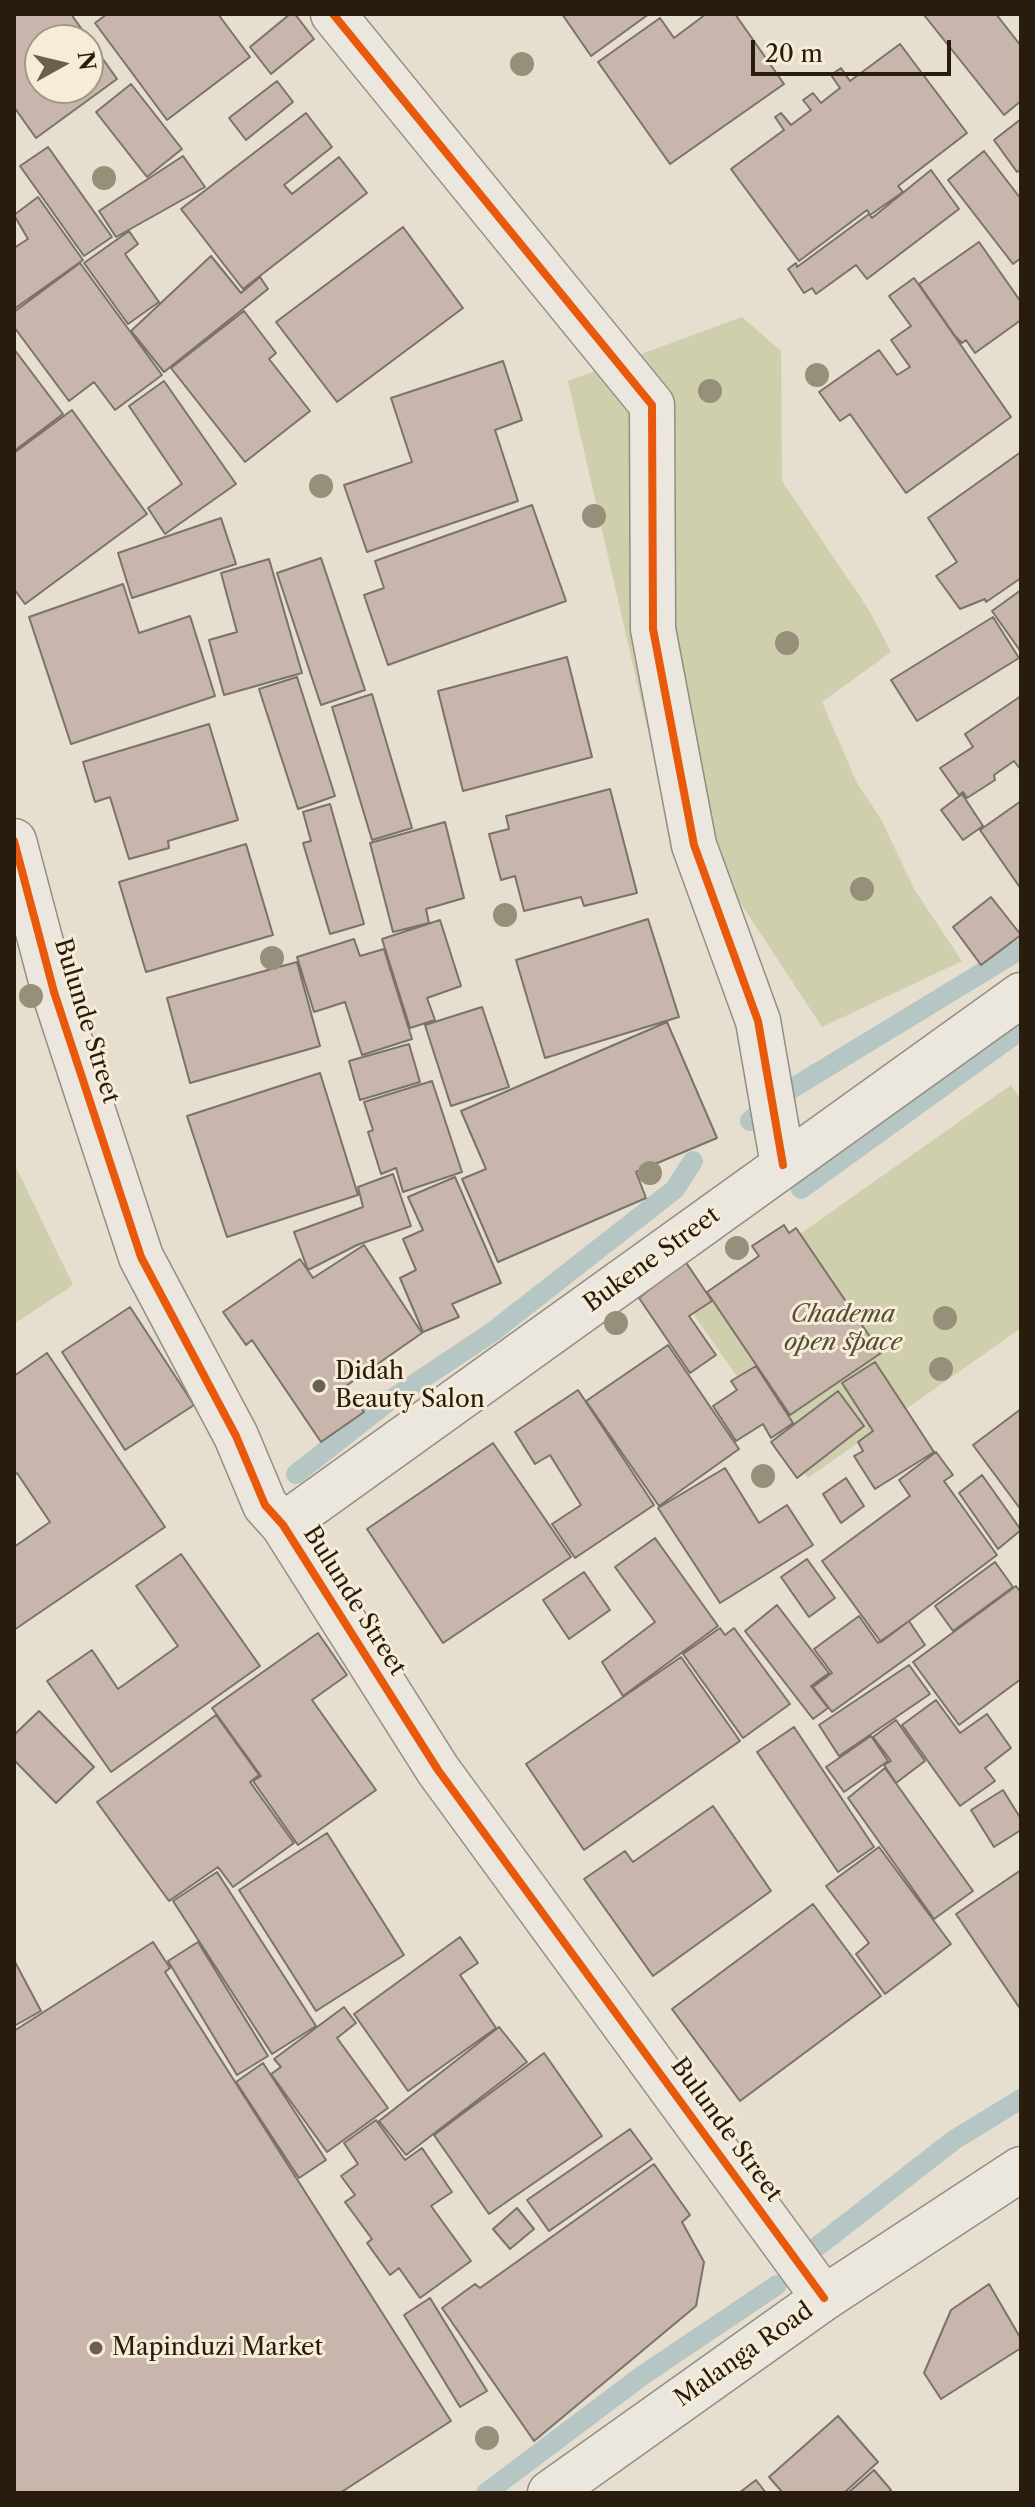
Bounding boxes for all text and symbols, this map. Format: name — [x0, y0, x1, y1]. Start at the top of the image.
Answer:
north arrow — [24, 24, 104, 104]
scale bar — [755, 24, 955, 74]
text: 20 m — [765, 39, 823, 68]
text: N — [72, 50, 101, 72]
street label: Bulunde Street — [47, 935, 125, 1107]
street label: Bukene Street — [578, 1201, 726, 1319]
park label: Chadema open space — [784, 1301, 902, 1357]
place label: Didah Beauty Salon — [335, 1358, 485, 1414]
marker: Didah Beauty Salon — [310, 1377, 328, 1395]
street label: Bulunde Street — [296, 1521, 412, 1681]
street label: Bulunde Street — [664, 2052, 788, 2208]
street label: Malanga Road — [669, 2297, 819, 2413]
place label: Mapinduzi Market — [112, 2334, 323, 2362]
marker: Mapinduzi Market — [87, 2339, 105, 2357]

